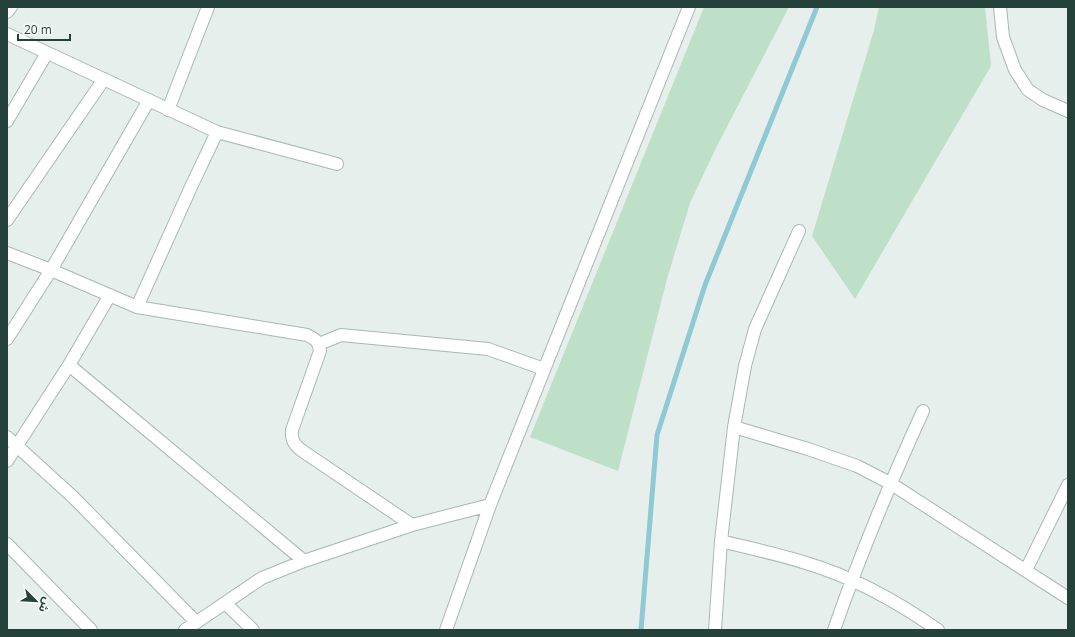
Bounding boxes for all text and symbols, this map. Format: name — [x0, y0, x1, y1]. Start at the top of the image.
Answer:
scale bar — [18, 16, 70, 42]
text: 20 m — [24, 21, 52, 38]
north arrow — [16, 581, 56, 621]
text: ش — [36, 595, 56, 615]

